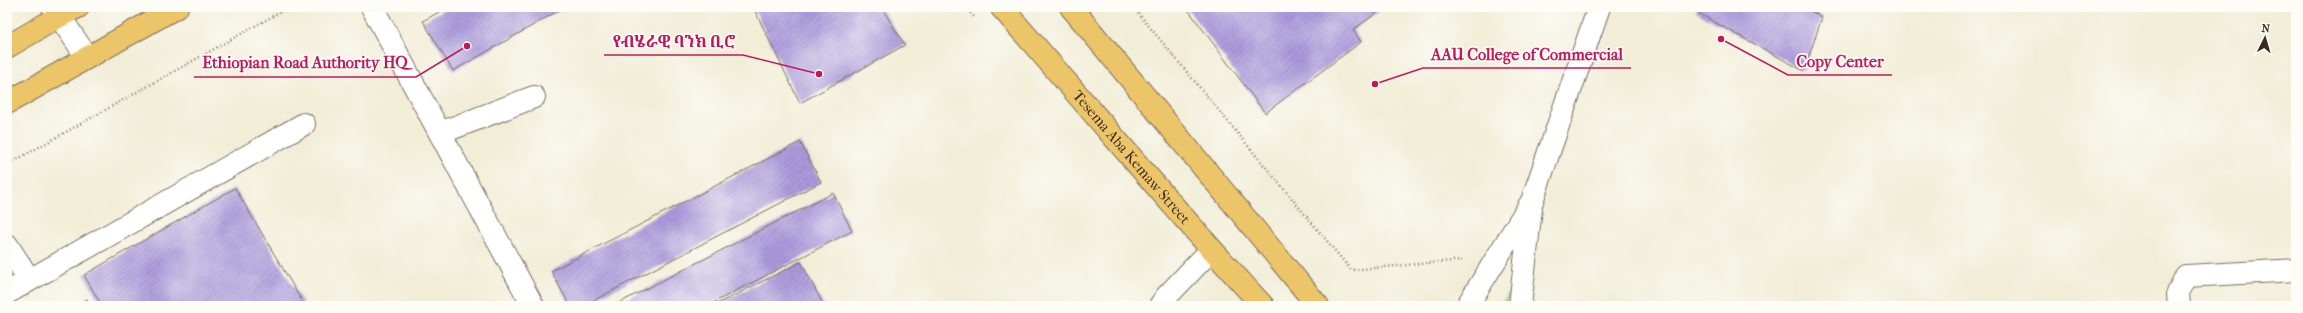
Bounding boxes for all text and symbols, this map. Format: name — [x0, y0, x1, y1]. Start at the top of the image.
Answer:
north arrow — [2245, 18, 2285, 58]
text: N — [2261, 22, 2271, 35]
callout: የብሄራዊ ባንክ ቢሮ — [604, 27, 743, 55]
text: የብሄራዊ ባንክ ቢሮ — [613, 32, 736, 51]
callout: AAU College of Commercial — [1423, 40, 1631, 68]
text: AAU College of Commercial — [1430, 45, 1623, 65]
callout: Copy Center — [1788, 47, 1892, 75]
callout: Ethiopian Road Authority HQ — [194, 49, 416, 77]
text: Copy Center — [1796, 52, 1885, 72]
text: Ethiopian Road Authority HQ — [202, 53, 413, 73]
street label: Tesema Aba Kemaw Street — [1069, 87, 1195, 228]

